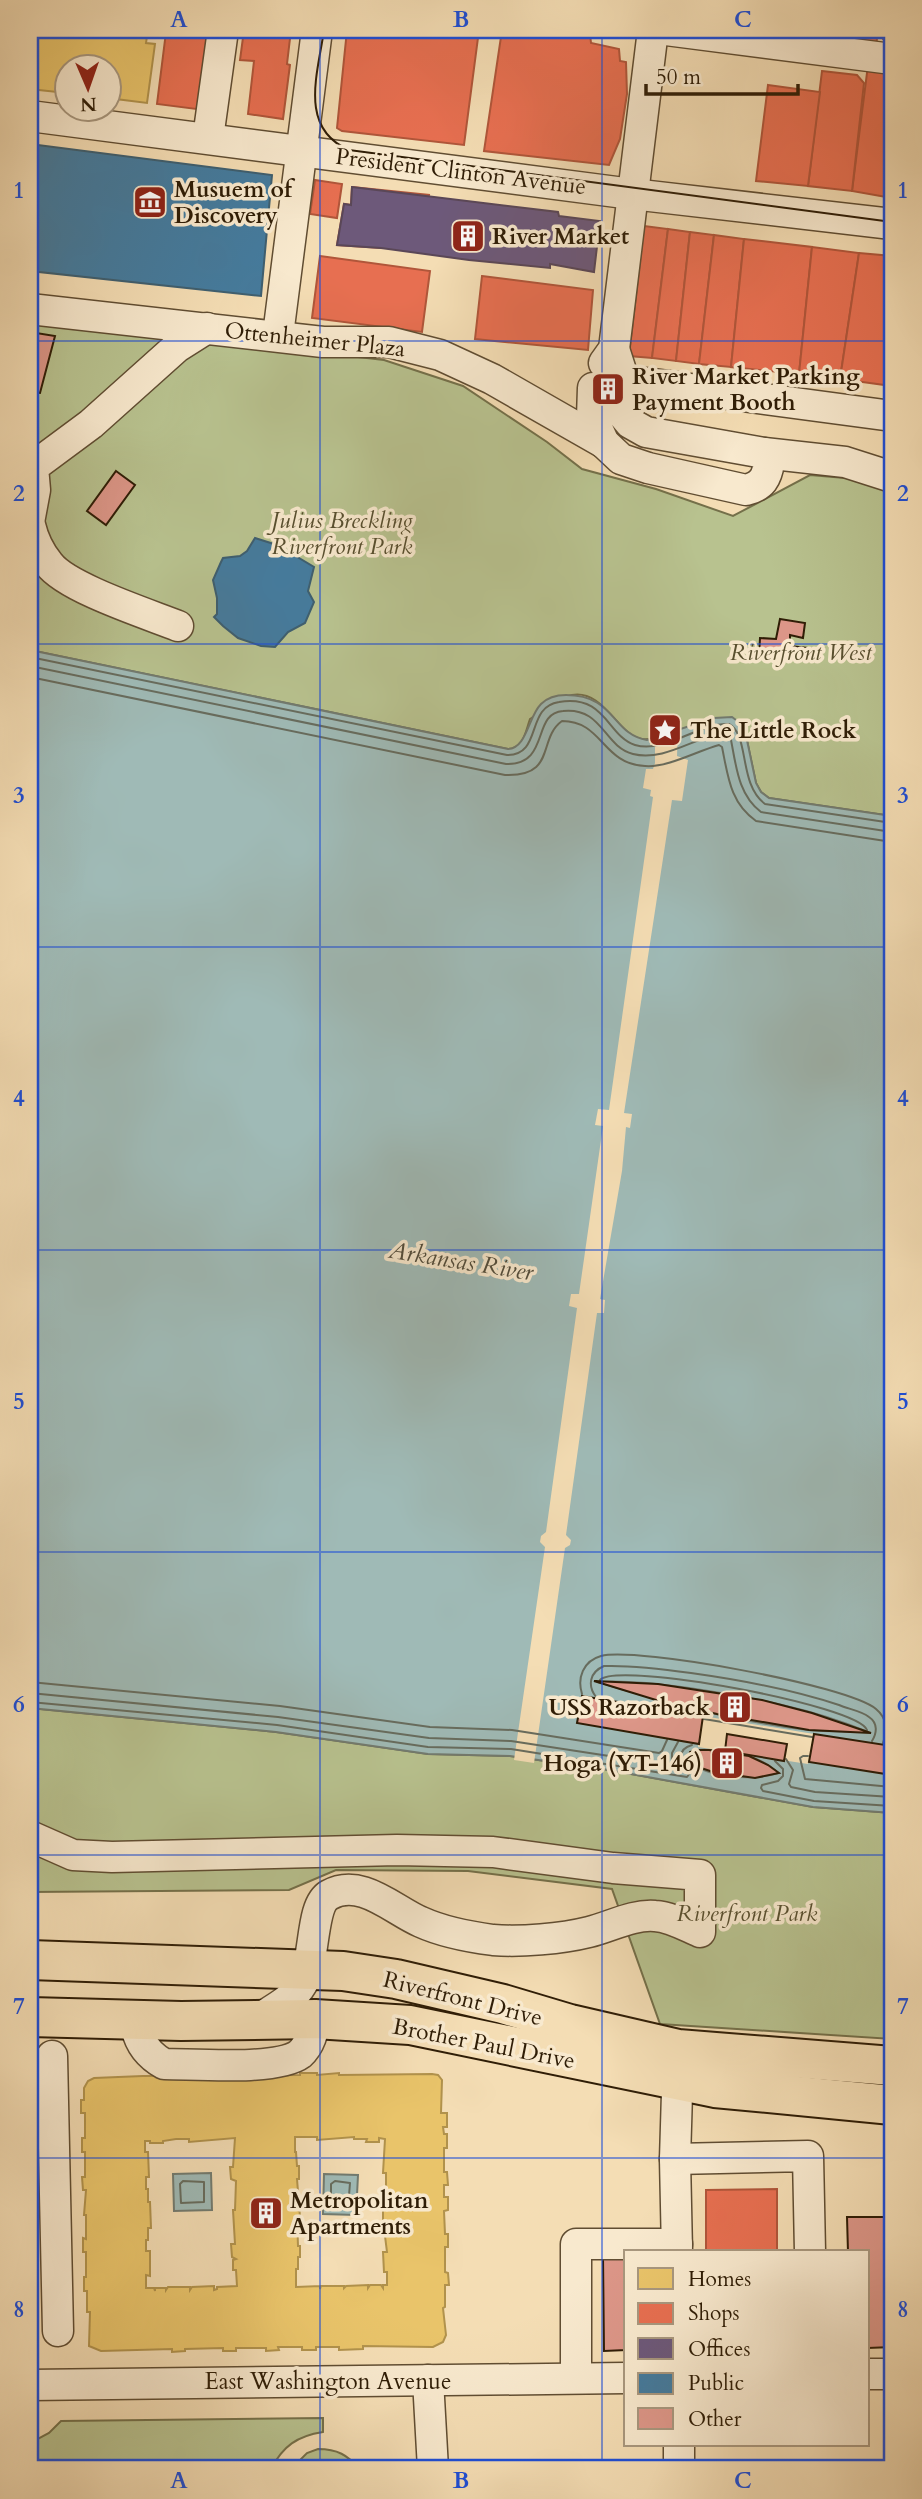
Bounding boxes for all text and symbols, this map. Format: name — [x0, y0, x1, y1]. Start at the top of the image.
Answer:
text: A — [170, 4, 188, 35]
text: B — [453, 4, 469, 35]
text: C — [734, 4, 752, 35]
north arrow — [52, 52, 122, 122]
scale bar — [646, 52, 798, 96]
text: 50 m — [656, 63, 701, 92]
text: N — [79, 91, 97, 117]
street label: President Clinton Avenue — [334, 141, 588, 202]
place label: Musuem of Discovery — [174, 174, 296, 231]
text: 1 — [13, 175, 25, 206]
text: 1 — [897, 175, 909, 206]
museum icon: Musuem of Discovery — [131, 183, 169, 221]
building icon: River Market — [449, 217, 487, 255]
place label: River Market — [492, 221, 629, 252]
street label: Ottenheimer Plaza — [223, 315, 407, 364]
place label: River Market Parking Payment Booth — [632, 361, 860, 418]
building icon: River Market Parking Payment Booth — [589, 370, 627, 408]
text: 2 — [13, 478, 25, 509]
text: 2 — [897, 478, 909, 509]
park label: Julius Breckling Riverfront Park — [266, 505, 414, 562]
park label: Riverfront West — [730, 637, 873, 668]
place icon: The Little Rock — [646, 711, 684, 749]
place label: The Little Rock — [690, 715, 857, 746]
text: 3 — [13, 780, 25, 811]
text: 3 — [897, 780, 909, 811]
text: 4 — [13, 1083, 25, 1114]
text: 4 — [897, 1083, 909, 1114]
water label: Arkansas River — [385, 1234, 537, 1289]
text: 5 — [13, 1386, 25, 1417]
text: 5 — [897, 1386, 909, 1417]
building icon: USS Razorback — [716, 1688, 754, 1726]
text: 6 — [13, 1689, 25, 1720]
text: 6 — [897, 1689, 909, 1720]
place label: USS Razorback — [549, 1692, 711, 1723]
building icon: Hoga (YT-146) — [708, 1744, 746, 1782]
place label: Hoga (YT-146) — [543, 1748, 702, 1779]
park label: Riverfront Park — [677, 1898, 818, 1929]
street label: Riverfront Drive — [380, 1964, 546, 2033]
text: 7 — [13, 1991, 25, 2022]
text: 7 — [897, 1991, 909, 2022]
street label: Brother Paul Drive — [390, 2011, 578, 2076]
place label: Metropolitan Apartments — [290, 2185, 429, 2242]
building icon: Metropolitan Apartments — [247, 2194, 285, 2232]
legend — [624, 2250, 870, 2446]
text: Homes — [688, 2265, 751, 2294]
text: 8 — [13, 2294, 25, 2325]
text: 8 — [897, 2294, 909, 2325]
text: Shops — [688, 2299, 740, 2328]
text: Offices — [688, 2335, 750, 2364]
street label: East Washington Avenue — [205, 2366, 451, 2397]
text: Public — [688, 2369, 744, 2398]
text: Other — [688, 2405, 742, 2434]
text: A — [170, 2465, 188, 2496]
text: B — [453, 2465, 469, 2496]
text: C — [734, 2465, 752, 2496]

